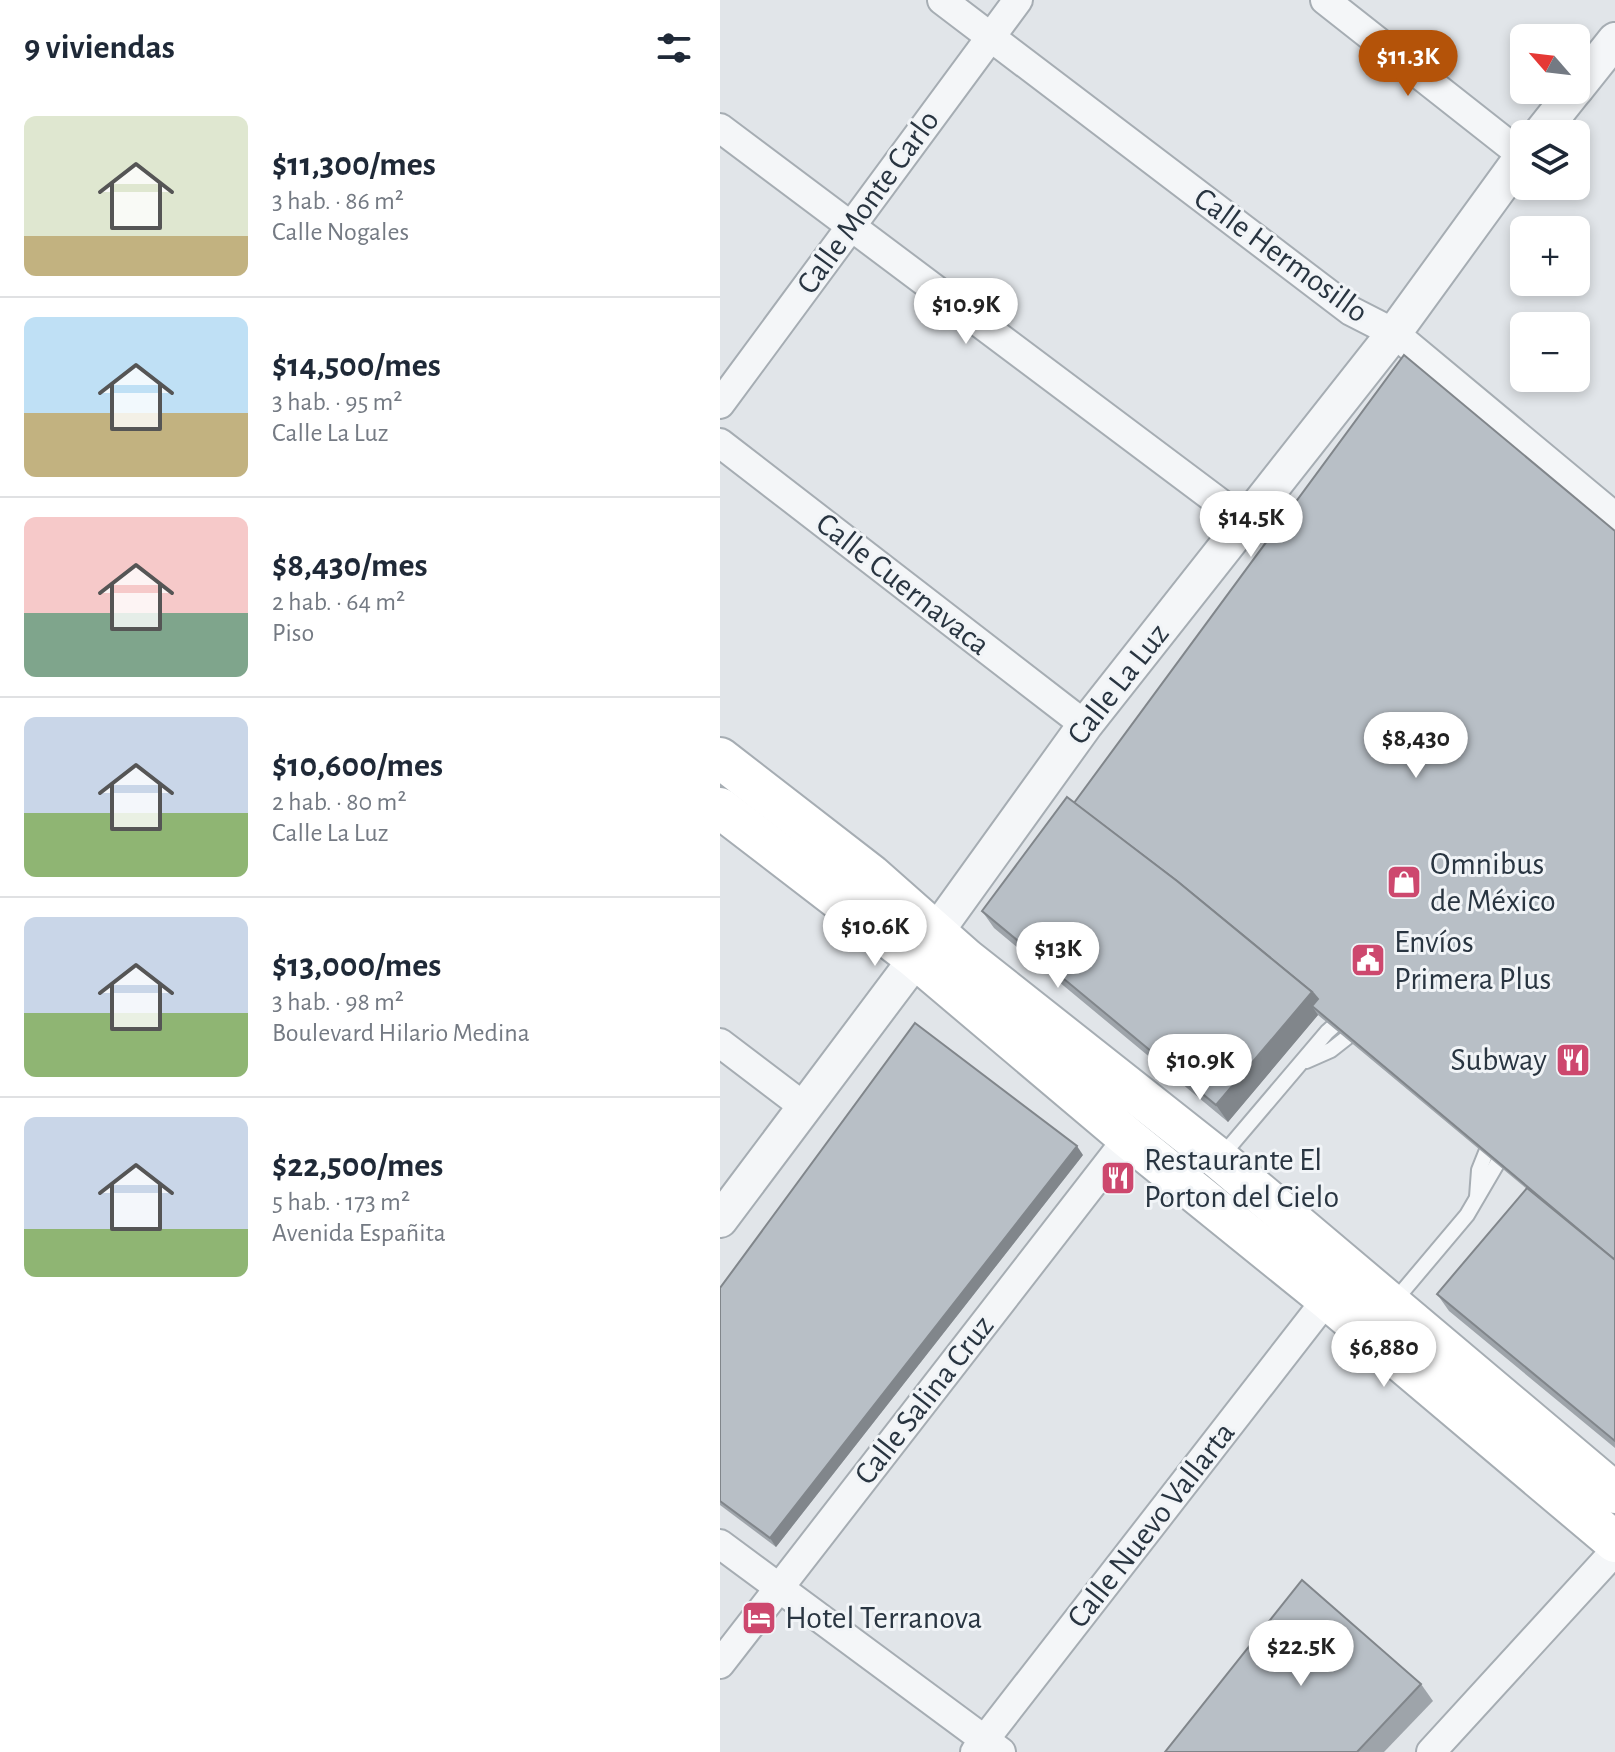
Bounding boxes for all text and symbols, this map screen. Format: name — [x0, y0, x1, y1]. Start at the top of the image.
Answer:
north arrow — [1510, 24, 1590, 104]
map controls — [1510, 24, 1590, 392]
icon: filters — [652, 26, 696, 70]
pin: $11.3K — [1343, 30, 1473, 98]
text: 9 viviendas — [24, 31, 175, 65]
text: $11.3K — [1377, 43, 1439, 69]
street label: Calle Monte Carlo — [791, 104, 945, 300]
button: layers — [1510, 120, 1590, 200]
icon: home — [88, 148, 184, 244]
text: $11,300/mes — [272, 148, 436, 182]
street label: Calle Hermosillo — [1188, 182, 1374, 328]
text: 3 hab. · 86 m² — [272, 188, 404, 214]
button: + — [1510, 216, 1590, 296]
text: Calle Nogales — [272, 219, 409, 245]
pin: $10.9K — [901, 278, 1031, 346]
text: $10.9K — [932, 291, 1000, 317]
button: − — [1510, 312, 1590, 392]
icon: home — [88, 349, 184, 445]
text: $14,500/mes — [272, 349, 441, 383]
text: 3 hab. · 95 m² — [272, 389, 402, 415]
text: Calle La Luz — [272, 420, 389, 446]
pin: $14.5K — [1186, 491, 1316, 559]
text: $14.5K — [1218, 504, 1284, 530]
street label: Calle Cuernavaca — [810, 507, 996, 661]
icon: home — [88, 549, 184, 645]
text: $8,430/mes — [272, 549, 428, 583]
text: 2 hab. · 64 m² — [272, 589, 405, 615]
street label: Calle La Luz — [1061, 618, 1175, 750]
text: Piso — [272, 620, 314, 646]
pin: $8,430 — [1351, 712, 1481, 780]
text: $8,430 — [1382, 725, 1450, 751]
icon: home — [88, 749, 184, 845]
text: $10,600/mes — [272, 749, 443, 783]
text: 2 hab. · 80 m² — [272, 789, 407, 815]
text: Calle La Luz — [272, 820, 389, 846]
place label: Omnibus de México — [1430, 848, 1556, 917]
shop icon: Omnibus de México — [1385, 863, 1423, 901]
pin: $10.6K — [810, 900, 940, 968]
text: $10.6K — [841, 913, 909, 939]
pin: $13K — [1011, 922, 1105, 990]
place label: Envíos Primera Plus — [1394, 926, 1551, 995]
text: $13K — [1034, 935, 1082, 961]
public building icon: Envíos Primera Plus — [1349, 941, 1387, 979]
icon: home — [88, 949, 184, 1045]
text: $13,000/mes — [272, 949, 441, 983]
text: 3 hab. · 98 m² — [272, 989, 404, 1015]
text: Boulevard Hilario Medina — [272, 1020, 530, 1046]
pin: $10.9K — [1135, 1034, 1265, 1102]
restaurant icon: Subway — [1554, 1041, 1592, 1079]
place label: Subway — [1450, 1044, 1547, 1076]
text: $10.9K — [1166, 1047, 1234, 1073]
place label: Restaurante El Porton del Cielo — [1144, 1144, 1339, 1213]
icon: home — [88, 1149, 184, 1245]
text: $22,500/mes — [272, 1149, 443, 1183]
restaurant icon: Restaurante El Porton del Cielo — [1099, 1159, 1137, 1197]
text: 5 hab. · 173 m² — [272, 1189, 410, 1215]
text: Avenida Españita — [272, 1220, 446, 1246]
street label: Calle Salina Cruz — [848, 1310, 1000, 1490]
pin: $6,880 — [1319, 1321, 1449, 1389]
text: $6,880 — [1349, 1334, 1419, 1360]
street label: Calle Nuevo Vallarta — [1061, 1416, 1241, 1634]
hotel icon: Hotel Terranova — [740, 1599, 778, 1637]
place label: Hotel Terranova — [785, 1602, 982, 1634]
pin: $22.5K — [1236, 1620, 1366, 1688]
text: $22.5K — [1267, 1633, 1335, 1659]

